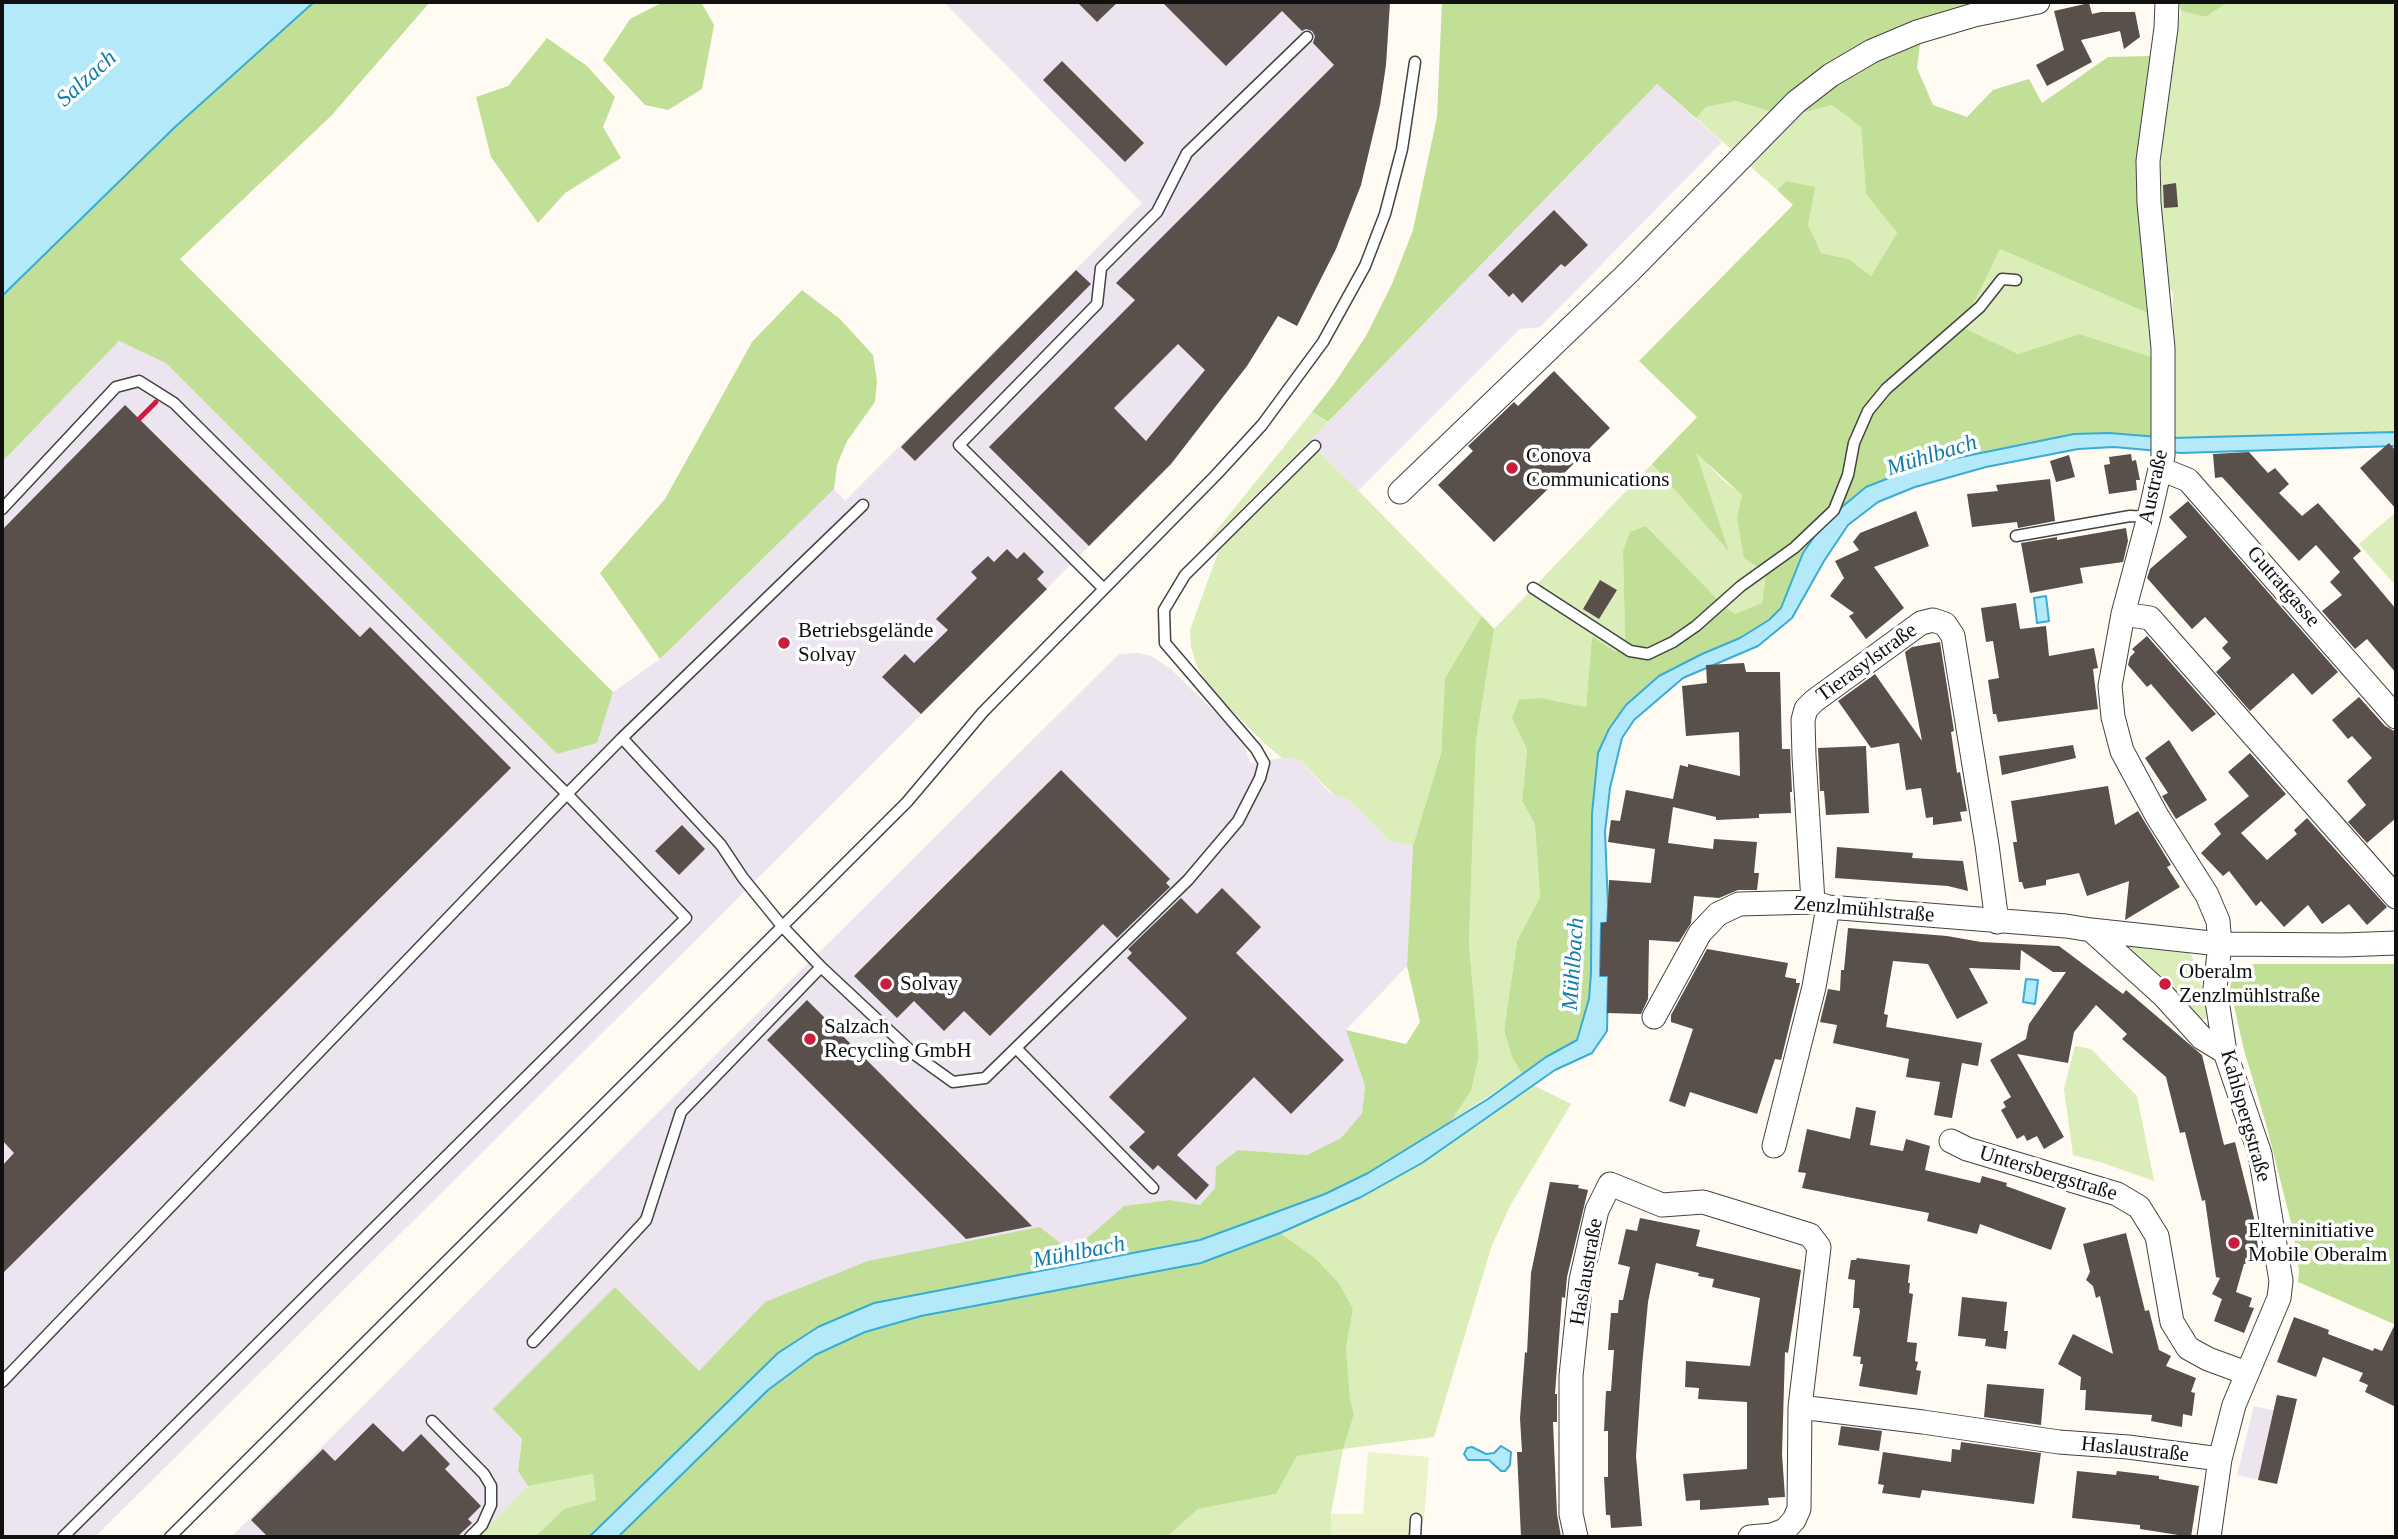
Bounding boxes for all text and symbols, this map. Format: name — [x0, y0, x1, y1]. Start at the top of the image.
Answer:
water label: Salzach — [51, 45, 123, 113]
water label: Mühlbach — [1883, 429, 1981, 483]
place label: Conova Communications — [1526, 443, 1669, 493]
street label: Austraße — [2134, 447, 2174, 527]
marker: Conova Communications — [1504, 460, 1520, 476]
street label: Gutratgasse — [2241, 541, 2325, 633]
place label: Betriebsgelände Solvay — [798, 618, 933, 668]
street label: Tierasylstraße — [1812, 618, 1922, 708]
marker: Betriebsgelände Solvay — [776, 635, 792, 651]
street label: Zenzlmühlstraße — [1793, 891, 1935, 929]
water label: Mühlbach — [1557, 917, 1591, 1011]
place label: Oberalm Zenzlmühlstraße — [2179, 959, 2320, 1009]
place label: Solvay — [900, 971, 958, 997]
marker: Solvay — [878, 976, 894, 992]
marker: Oberalm Zenzlmühlstraße — [2157, 976, 2173, 992]
place label: Salzach Recycling GmbH — [824, 1014, 972, 1064]
marker: Salzach Recycling GmbH — [802, 1031, 818, 1047]
street label: Kahlspergstraße — [2214, 1047, 2276, 1185]
street label: Untersbergstraße — [1976, 1141, 2120, 1207]
street label: Haslaustraße — [1565, 1216, 1609, 1328]
place label: Elterninitiative Mobile Oberalm — [2248, 1218, 2387, 1268]
water label: Mühlbach — [1031, 1231, 1127, 1275]
marker: Elterninitiative Mobile Oberalm — [2226, 1235, 2242, 1251]
street label: Haslaustraße — [2080, 1432, 2190, 1468]

